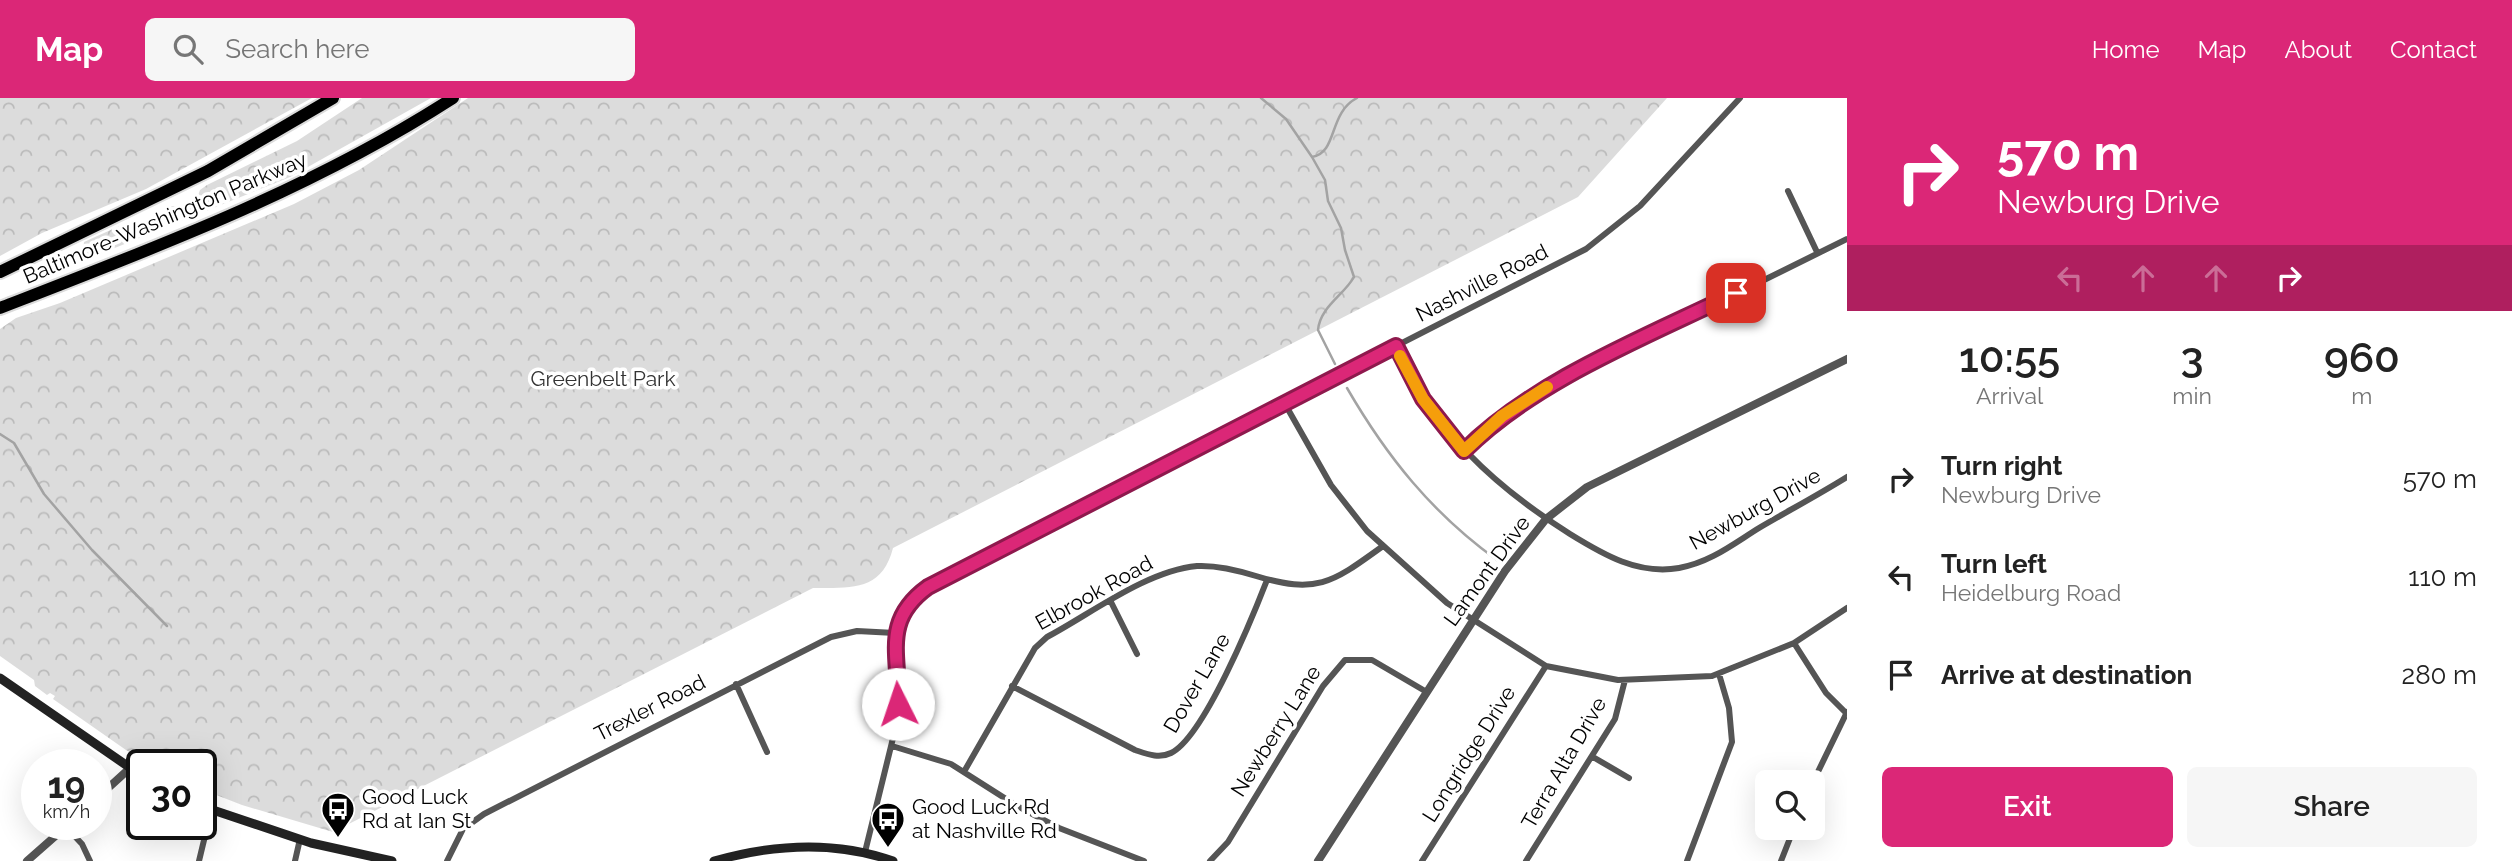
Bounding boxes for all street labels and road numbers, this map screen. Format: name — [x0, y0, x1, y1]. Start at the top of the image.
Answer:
street label: Baltimore-Washington Parkway — [19, 146, 310, 289]
street label: Nashville Road — [1412, 239, 1552, 327]
street label: Newburg Drive — [1685, 462, 1825, 555]
street label: Lamont Drive — [1438, 511, 1535, 631]
street label: Elbrook Road — [1031, 550, 1157, 635]
street label: Dover Lane — [1158, 629, 1235, 737]
street label: Newberry Lane — [1225, 661, 1326, 801]
street label: Trexler Road — [590, 669, 709, 746]
street label: Longridge Drive — [1417, 681, 1520, 826]
street label: Terra Alta Drive — [1516, 693, 1611, 833]

